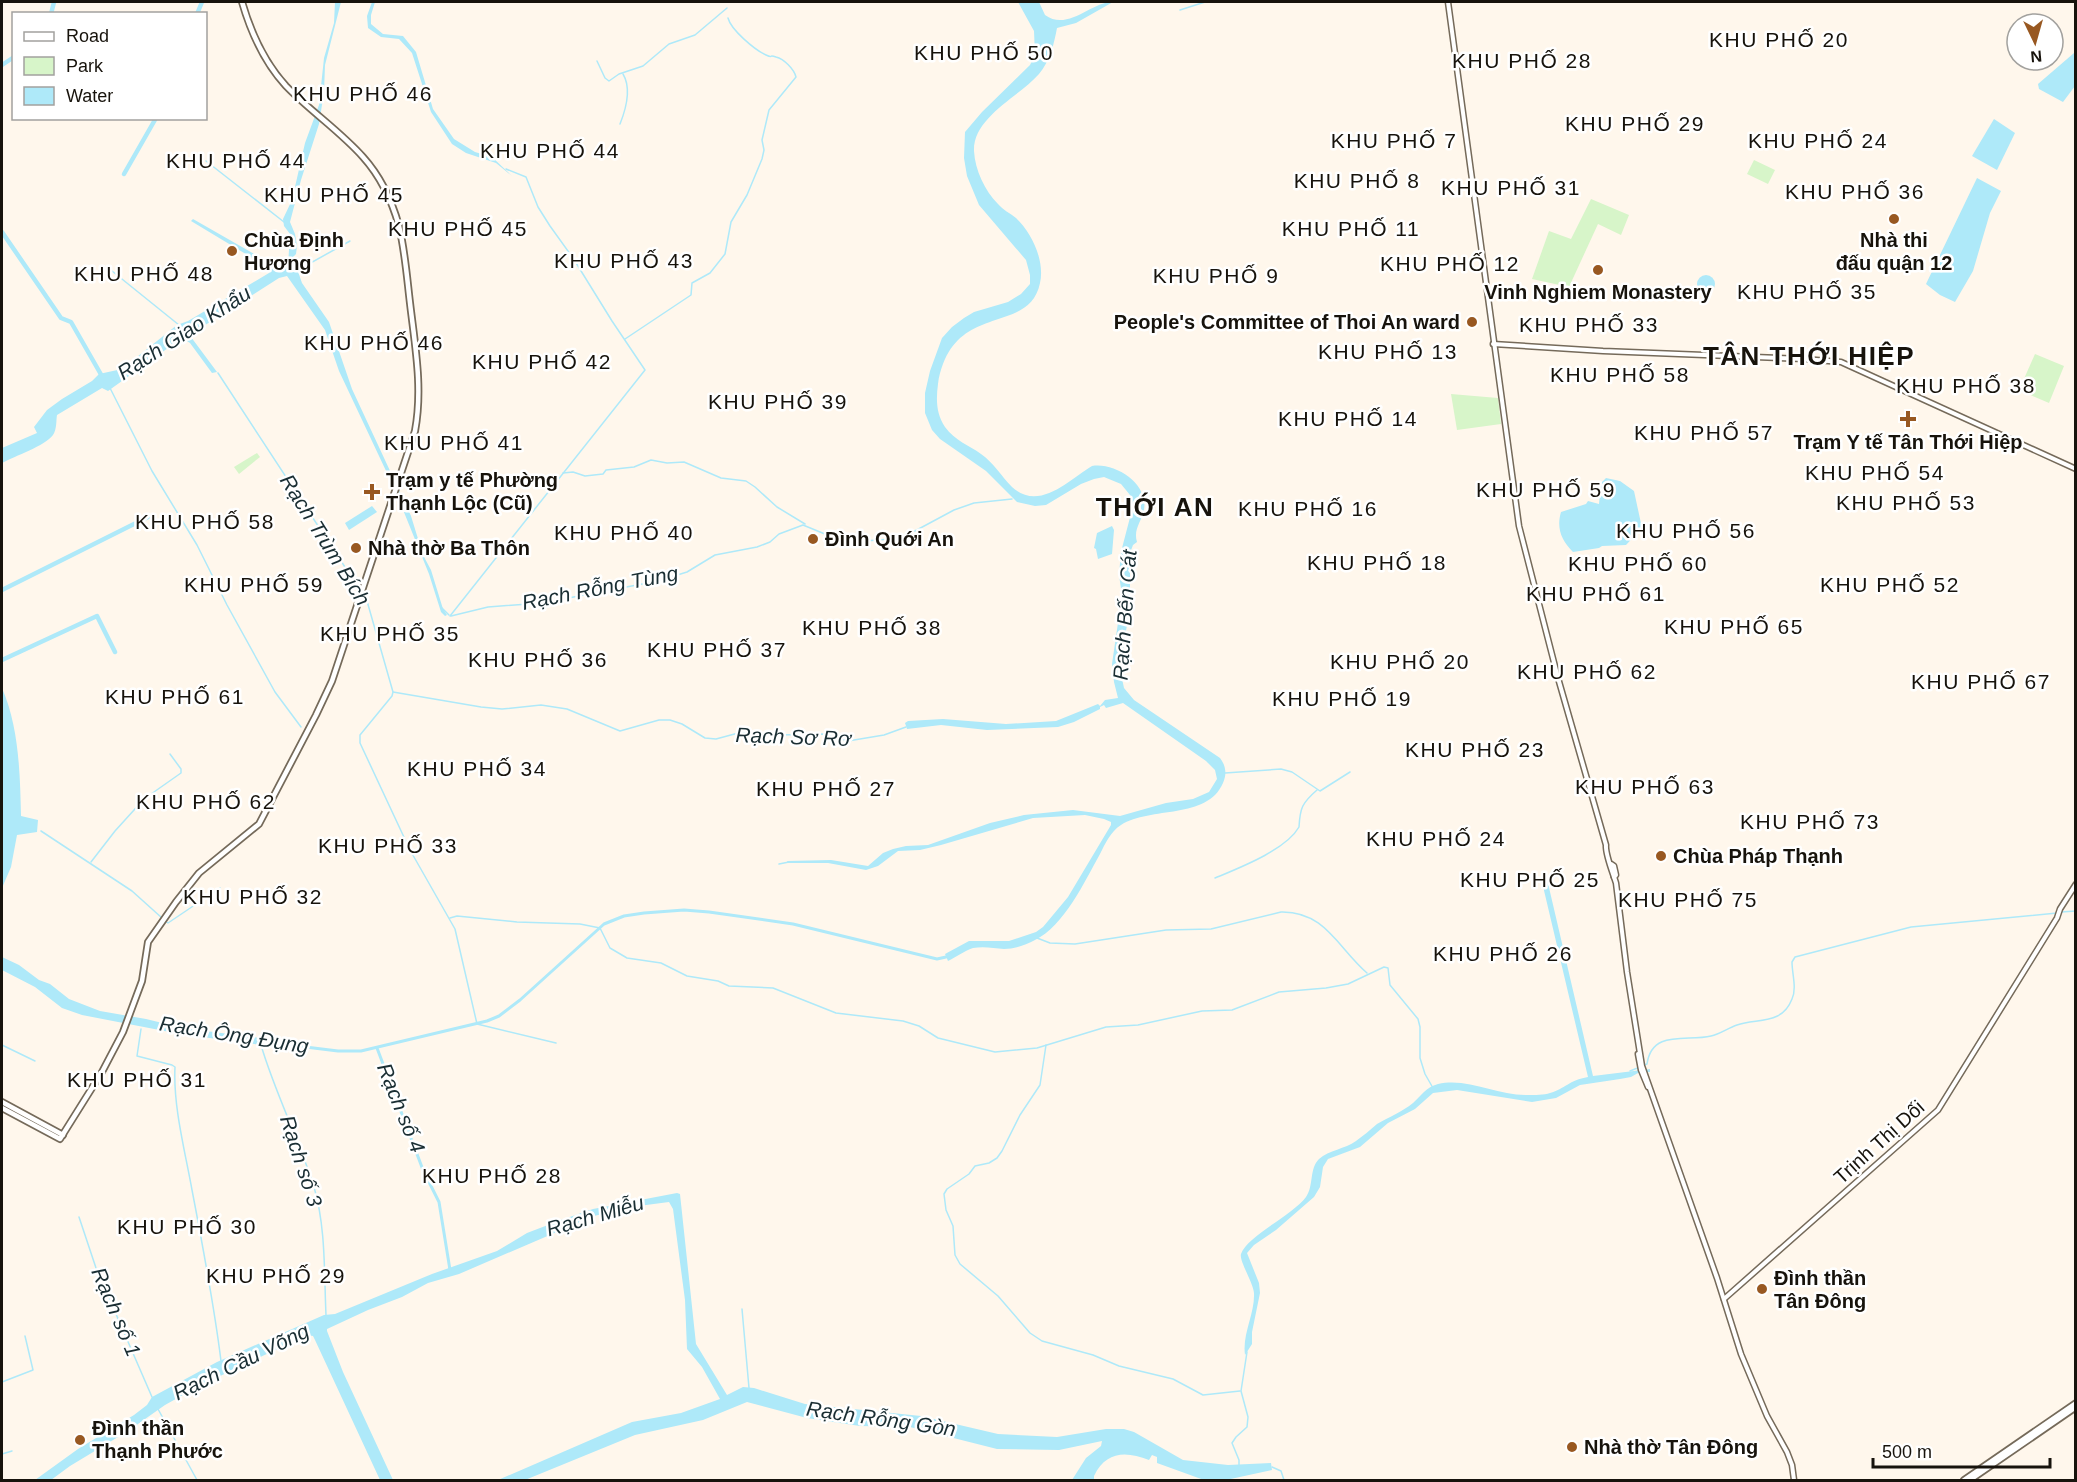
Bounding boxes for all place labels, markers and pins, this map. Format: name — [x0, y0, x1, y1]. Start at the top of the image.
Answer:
marker: Nhà thi đấu quận 12 — [1887, 212, 1901, 226]
place label: Chùa Định Hương — [244, 229, 344, 274]
place label: Nhà thi đấu quận 12 — [1836, 229, 1952, 274]
marker: Chùa Định Hương — [225, 244, 239, 258]
marker: Vinh Nghiem Monastery — [1591, 263, 1605, 277]
place label: Vinh Nghiem Monastery — [1484, 281, 1713, 303]
place label: People's Committee of Thoi An ward — [1114, 311, 1460, 333]
marker: People's Committee of Thoi An ward — [1465, 315, 1479, 329]
marker: Trạm Y tế Tân Thới Hiệp — [1899, 410, 1917, 428]
place label: Trạm Y tế Tân Thới Hiệp — [1793, 431, 2023, 453]
place label: Trạm y tế Phường Thạnh Lộc (Cũ) — [386, 469, 558, 514]
marker: Trạm y tế Phường Thạnh Lộc (Cũ) — [363, 483, 381, 501]
place label: Đình Quới An — [825, 528, 954, 550]
marker: Đình Quới An — [806, 532, 820, 546]
place label: Nhà thờ Ba Thôn — [368, 537, 530, 559]
marker: Nhà thờ Ba Thôn — [349, 541, 363, 555]
place label: Chùa Pháp Thạnh — [1673, 845, 1843, 867]
marker: Chùa Pháp Thạnh — [1654, 849, 1668, 863]
place label: Đình thần Tân Đông — [1774, 1267, 1866, 1312]
marker: Đình thần Tân Đông — [1755, 1282, 1769, 1296]
place label: Đình thần Thạnh Phước — [92, 1417, 223, 1462]
marker: Đình thần Thạnh Phước — [73, 1433, 87, 1447]
place label: Nhà thờ Tân Đông — [1584, 1436, 1758, 1458]
marker: Nhà thờ Tân Đông — [1565, 1440, 1579, 1454]

